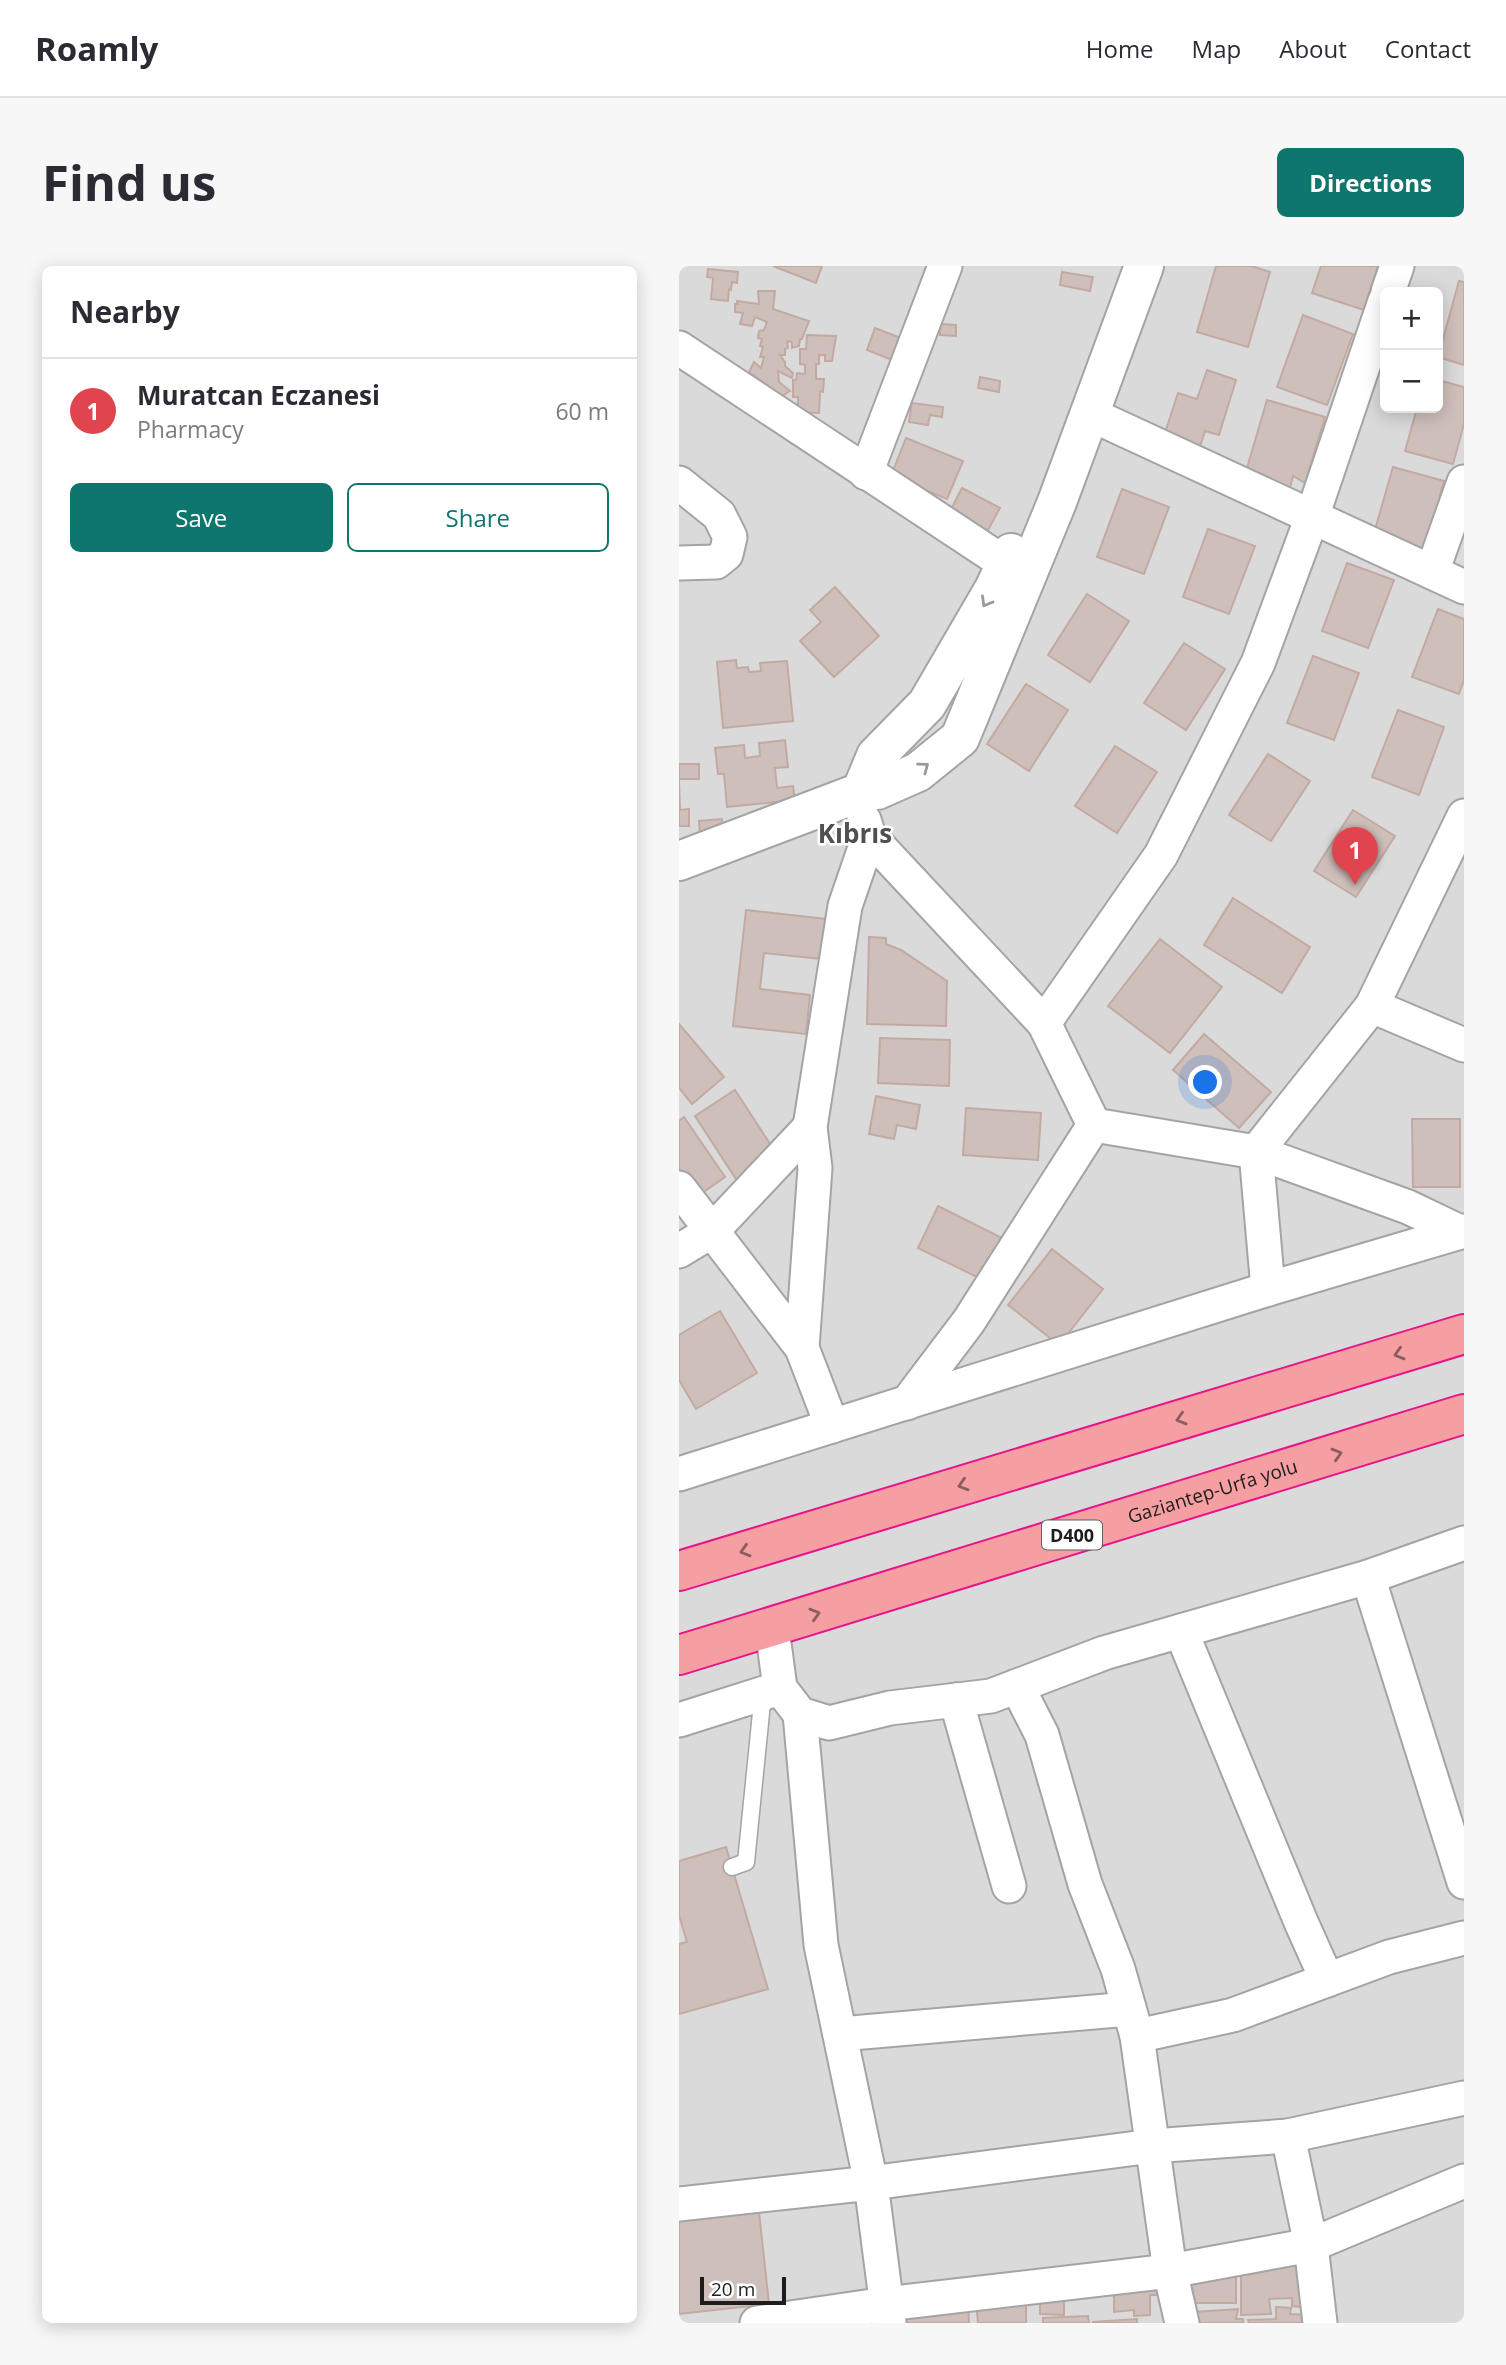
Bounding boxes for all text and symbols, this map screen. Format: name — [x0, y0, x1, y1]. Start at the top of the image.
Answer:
text: Roamly — [35, 26, 158, 71]
text: Home — [1086, 32, 1154, 65]
text: Map — [1192, 32, 1241, 65]
text: About — [1279, 32, 1347, 65]
text: Contact — [1385, 32, 1471, 65]
button: Directions — [1277, 148, 1464, 217]
text: Find us — [42, 149, 216, 215]
map controls — [1380, 287, 1443, 413]
button: + — [1380, 287, 1443, 350]
text: Nearby — [70, 291, 180, 332]
button: − — [1380, 350, 1443, 413]
text: Muratcan Eczanesi — [137, 377, 380, 413]
text: 1 — [86, 395, 100, 427]
text: 60 m — [555, 395, 609, 427]
text: Pharmacy — [137, 413, 244, 445]
button: Save — [70, 483, 333, 552]
button: Share — [347, 483, 609, 552]
one-way arrow — [981, 595, 994, 608]
one-way arrow — [916, 763, 928, 775]
district label: Kıbrıs — [818, 815, 892, 851]
pin: 1 — [1332, 827, 1378, 885]
your location — [1188, 1065, 1222, 1099]
one-way arrow — [1393, 1345, 1405, 1360]
one-way arrow — [1175, 1411, 1187, 1426]
one-way arrow — [1330, 1447, 1342, 1462]
street label: Gaziantep-Urfa yolu — [1124, 1453, 1301, 1530]
one-way arrow — [957, 1477, 969, 1492]
road number: D400 — [1042, 1520, 1102, 1550]
one-way arrow — [740, 1543, 752, 1558]
one-way arrow — [808, 1608, 820, 1623]
scale bar — [700, 2274, 786, 2306]
text: 20 m — [711, 2276, 755, 2302]

